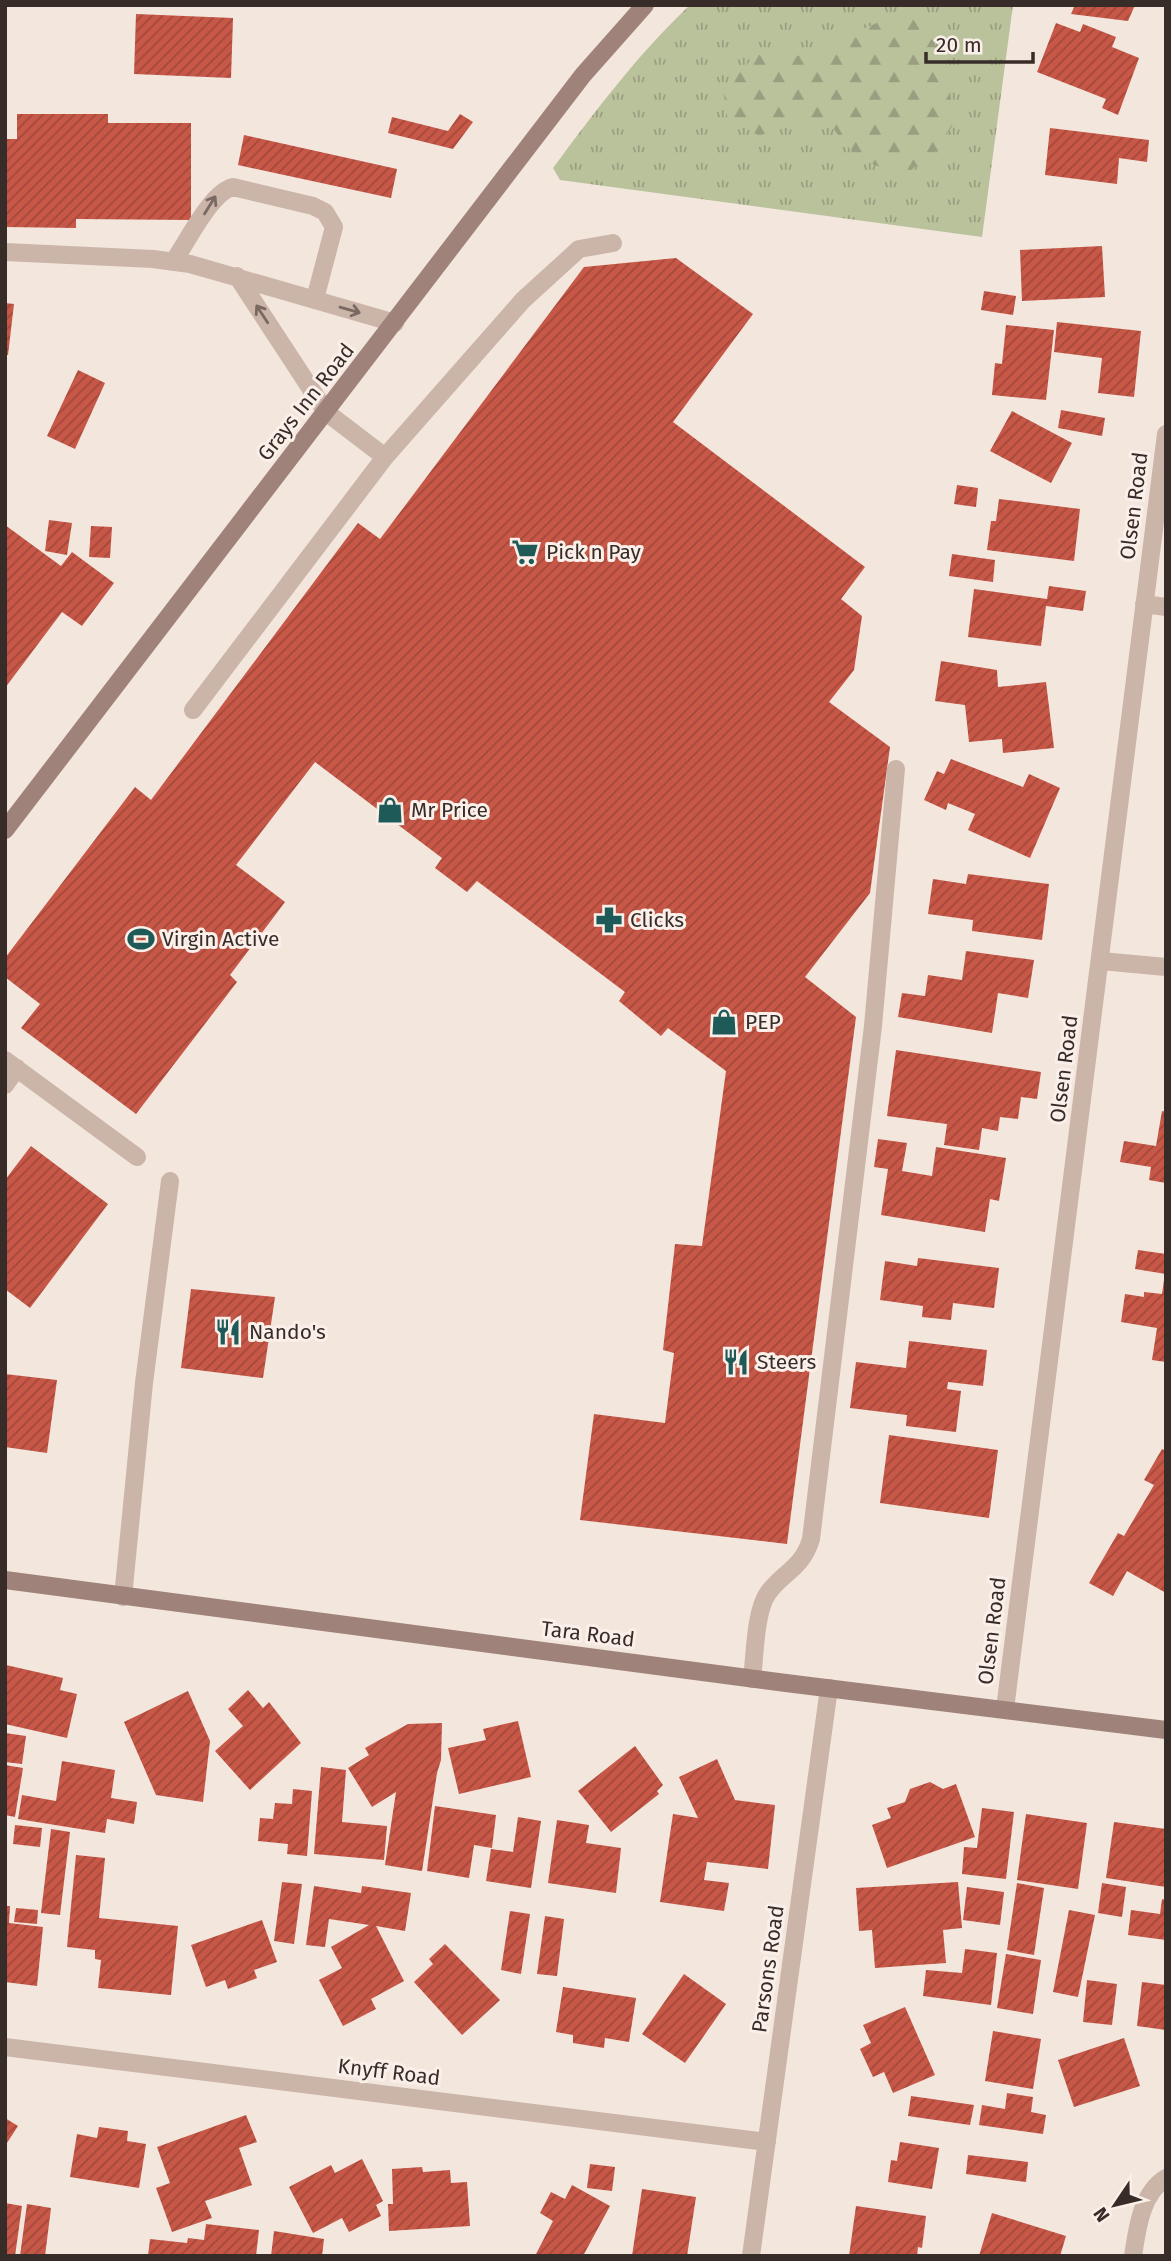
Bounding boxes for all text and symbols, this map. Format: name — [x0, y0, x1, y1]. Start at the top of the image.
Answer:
scale bar — [926, 21, 1033, 65]
text: 20 m — [936, 32, 982, 58]
one-way arrow — [204, 195, 218, 215]
one-way arrow — [255, 304, 269, 324]
one-way arrow — [339, 304, 361, 317]
street label: Grays Inn Road — [252, 338, 360, 466]
street label: Olsen Road — [1115, 451, 1153, 561]
supermarket icon: Pick n Pay — [510, 537, 540, 567]
place label: Pick n Pay — [546, 539, 642, 565]
shop icon: Mr Price — [375, 795, 405, 825]
place label: Mr Price — [411, 797, 488, 823]
pharmacy icon: Clicks — [594, 905, 624, 935]
place label: Clicks — [630, 907, 684, 933]
sports icon: Virgin Active — [126, 924, 156, 954]
place label: Virgin Active — [162, 926, 279, 952]
shop icon: PEP — [709, 1007, 739, 1037]
place label: PEP — [745, 1009, 781, 1035]
street label: Olsen Road — [1045, 1014, 1083, 1124]
restaurant icon: Nando's — [213, 1317, 243, 1347]
place label: Nando's — [249, 1319, 326, 1345]
restaurant icon: Steers — [721, 1347, 751, 1377]
place label: Steers — [757, 1349, 816, 1375]
street label: Olsen Road — [973, 1576, 1011, 1686]
street label: Tara Road — [540, 1615, 636, 1653]
street label: Parsons Road — [746, 1904, 790, 2034]
street label: Knyff Road — [336, 2053, 442, 2091]
north arrow — [1080, 2170, 1150, 2240]
text: N — [1088, 2203, 1115, 2226]

